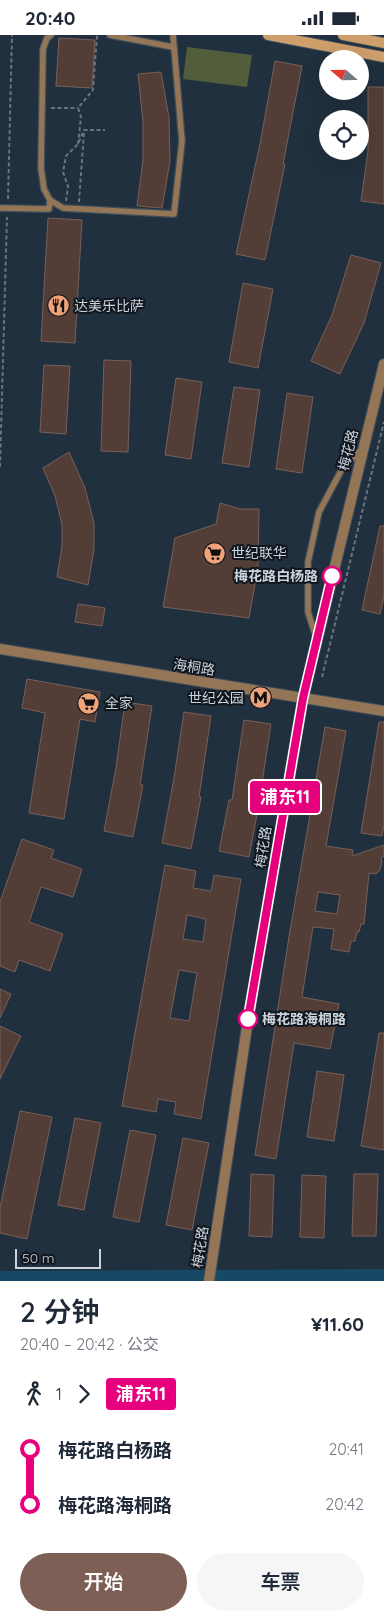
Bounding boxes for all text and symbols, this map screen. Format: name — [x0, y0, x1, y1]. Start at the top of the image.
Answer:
text: 20:40 — [25, 6, 76, 30]
north arrow — [319, 50, 369, 100]
map controls — [319, 50, 369, 160]
button: locate — [319, 110, 369, 160]
restaurant icon: 达美乐比萨 — [46, 294, 70, 318]
place label: 达美乐比萨 — [74, 297, 144, 315]
street label: 梅花路 — [334, 427, 362, 473]
supermarket icon: 世纪联华 — [203, 541, 227, 565]
place label: 世纪联华 — [231, 544, 287, 562]
marker: 梅花路白杨路 — [322, 566, 342, 586]
place label: 梅花路白杨路 — [234, 567, 318, 585]
street label: 海桐路 — [172, 655, 216, 679]
metro station icon: 世纪公园 — [248, 686, 272, 710]
place label: 世纪公园 — [188, 689, 244, 707]
supermarket icon: 全家 — [77, 691, 101, 715]
place label: 全家 — [105, 694, 133, 712]
line badge: 浦东11 — [250, 781, 320, 813]
text: 浦东11 — [260, 785, 310, 808]
street label: 梅花路 — [251, 825, 275, 869]
marker: 梅花路海桐路 — [238, 1009, 258, 1029]
place label: 梅花路海桐路 — [262, 1010, 346, 1028]
street label: 梅花路 — [188, 1225, 212, 1269]
scale bar — [15, 1246, 101, 1269]
text: 50 m — [22, 1249, 55, 1267]
text: 2 分钟 — [20, 1294, 100, 1329]
text: ¥11.60 — [311, 1312, 364, 1336]
text: 20:40 – 20:42 · 公交 — [20, 1334, 159, 1354]
icon: walk — [20, 1380, 48, 1408]
icon: forward — [70, 1380, 98, 1408]
text: 浦东11 — [116, 1382, 166, 1405]
text: 1 — [56, 1384, 62, 1404]
text: 梅花路白杨路 — [58, 1438, 172, 1462]
text: 20:41 — [328, 1439, 364, 1459]
text: 梅花路海桐路 — [58, 1493, 172, 1517]
text: 20:42 — [325, 1494, 364, 1514]
button: 开始 — [20, 1553, 187, 1611]
button: 车票 — [197, 1553, 364, 1611]

